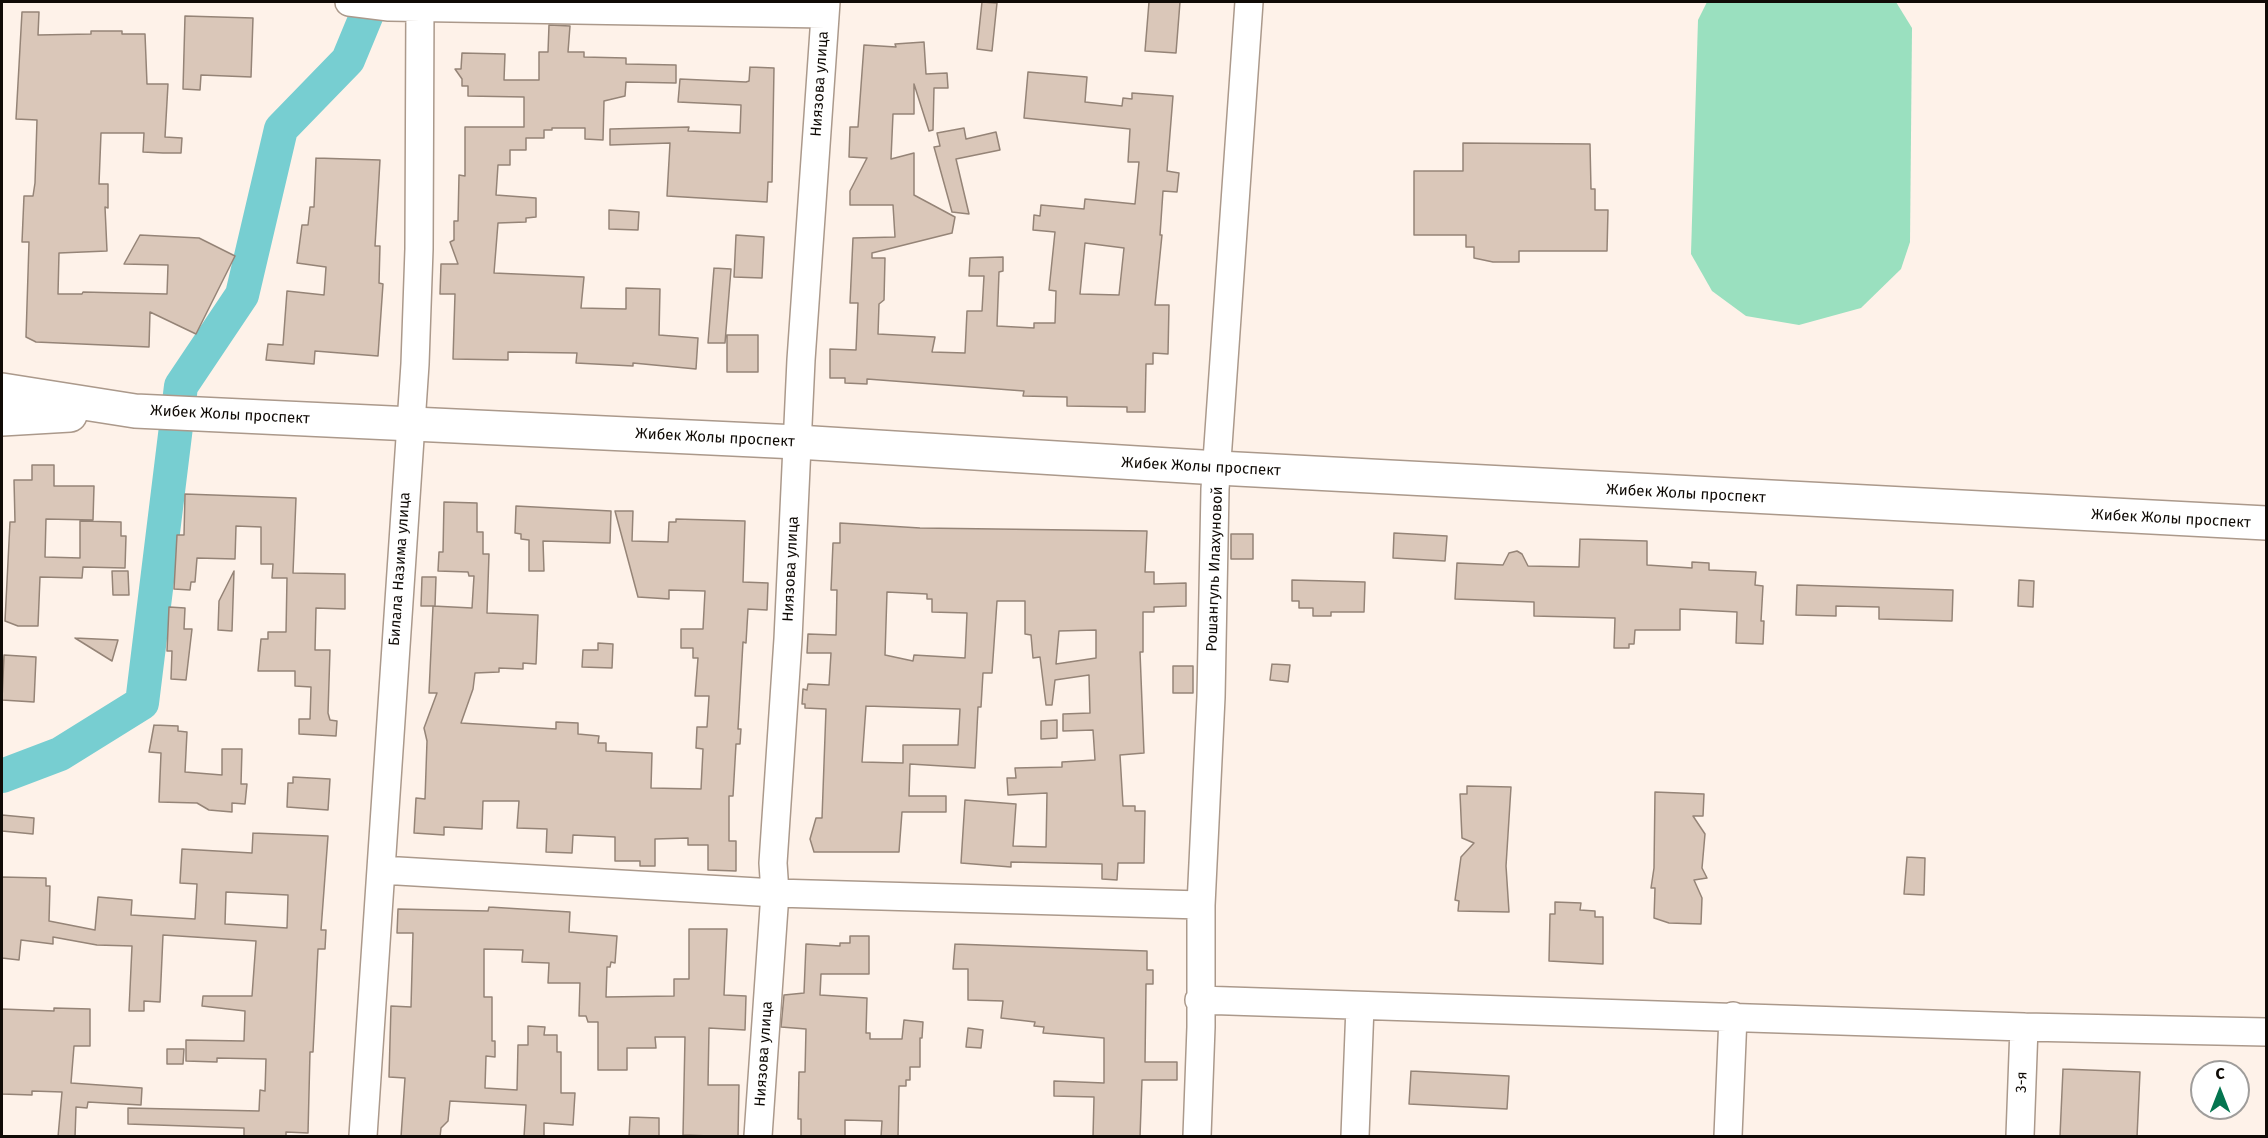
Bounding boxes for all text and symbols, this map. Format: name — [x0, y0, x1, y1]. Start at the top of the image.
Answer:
street label: Ниязова улица — [807, 31, 833, 137]
street label: Жибек Жолы проспект — [150, 402, 310, 428]
street label: Жибек Жолы проспект — [635, 425, 795, 451]
street label: Жибек Жолы проспект — [1121, 454, 1281, 480]
street label: Жибек Жолы проспект — [1606, 481, 1766, 507]
street label: Рошангуль Илахуновой — [1203, 486, 1227, 652]
street label: Билала Назима улица — [386, 492, 414, 646]
street label: Жибек Жолы проспект — [2091, 506, 2251, 532]
street label: Ниязова улица — [779, 516, 803, 622]
street label: Ниязова улица — [751, 1001, 777, 1107]
north arrow — [2190, 1060, 2250, 1120]
text: С — [2215, 1064, 2225, 1083]
street label: 3-я — [2013, 1071, 2031, 1093]

